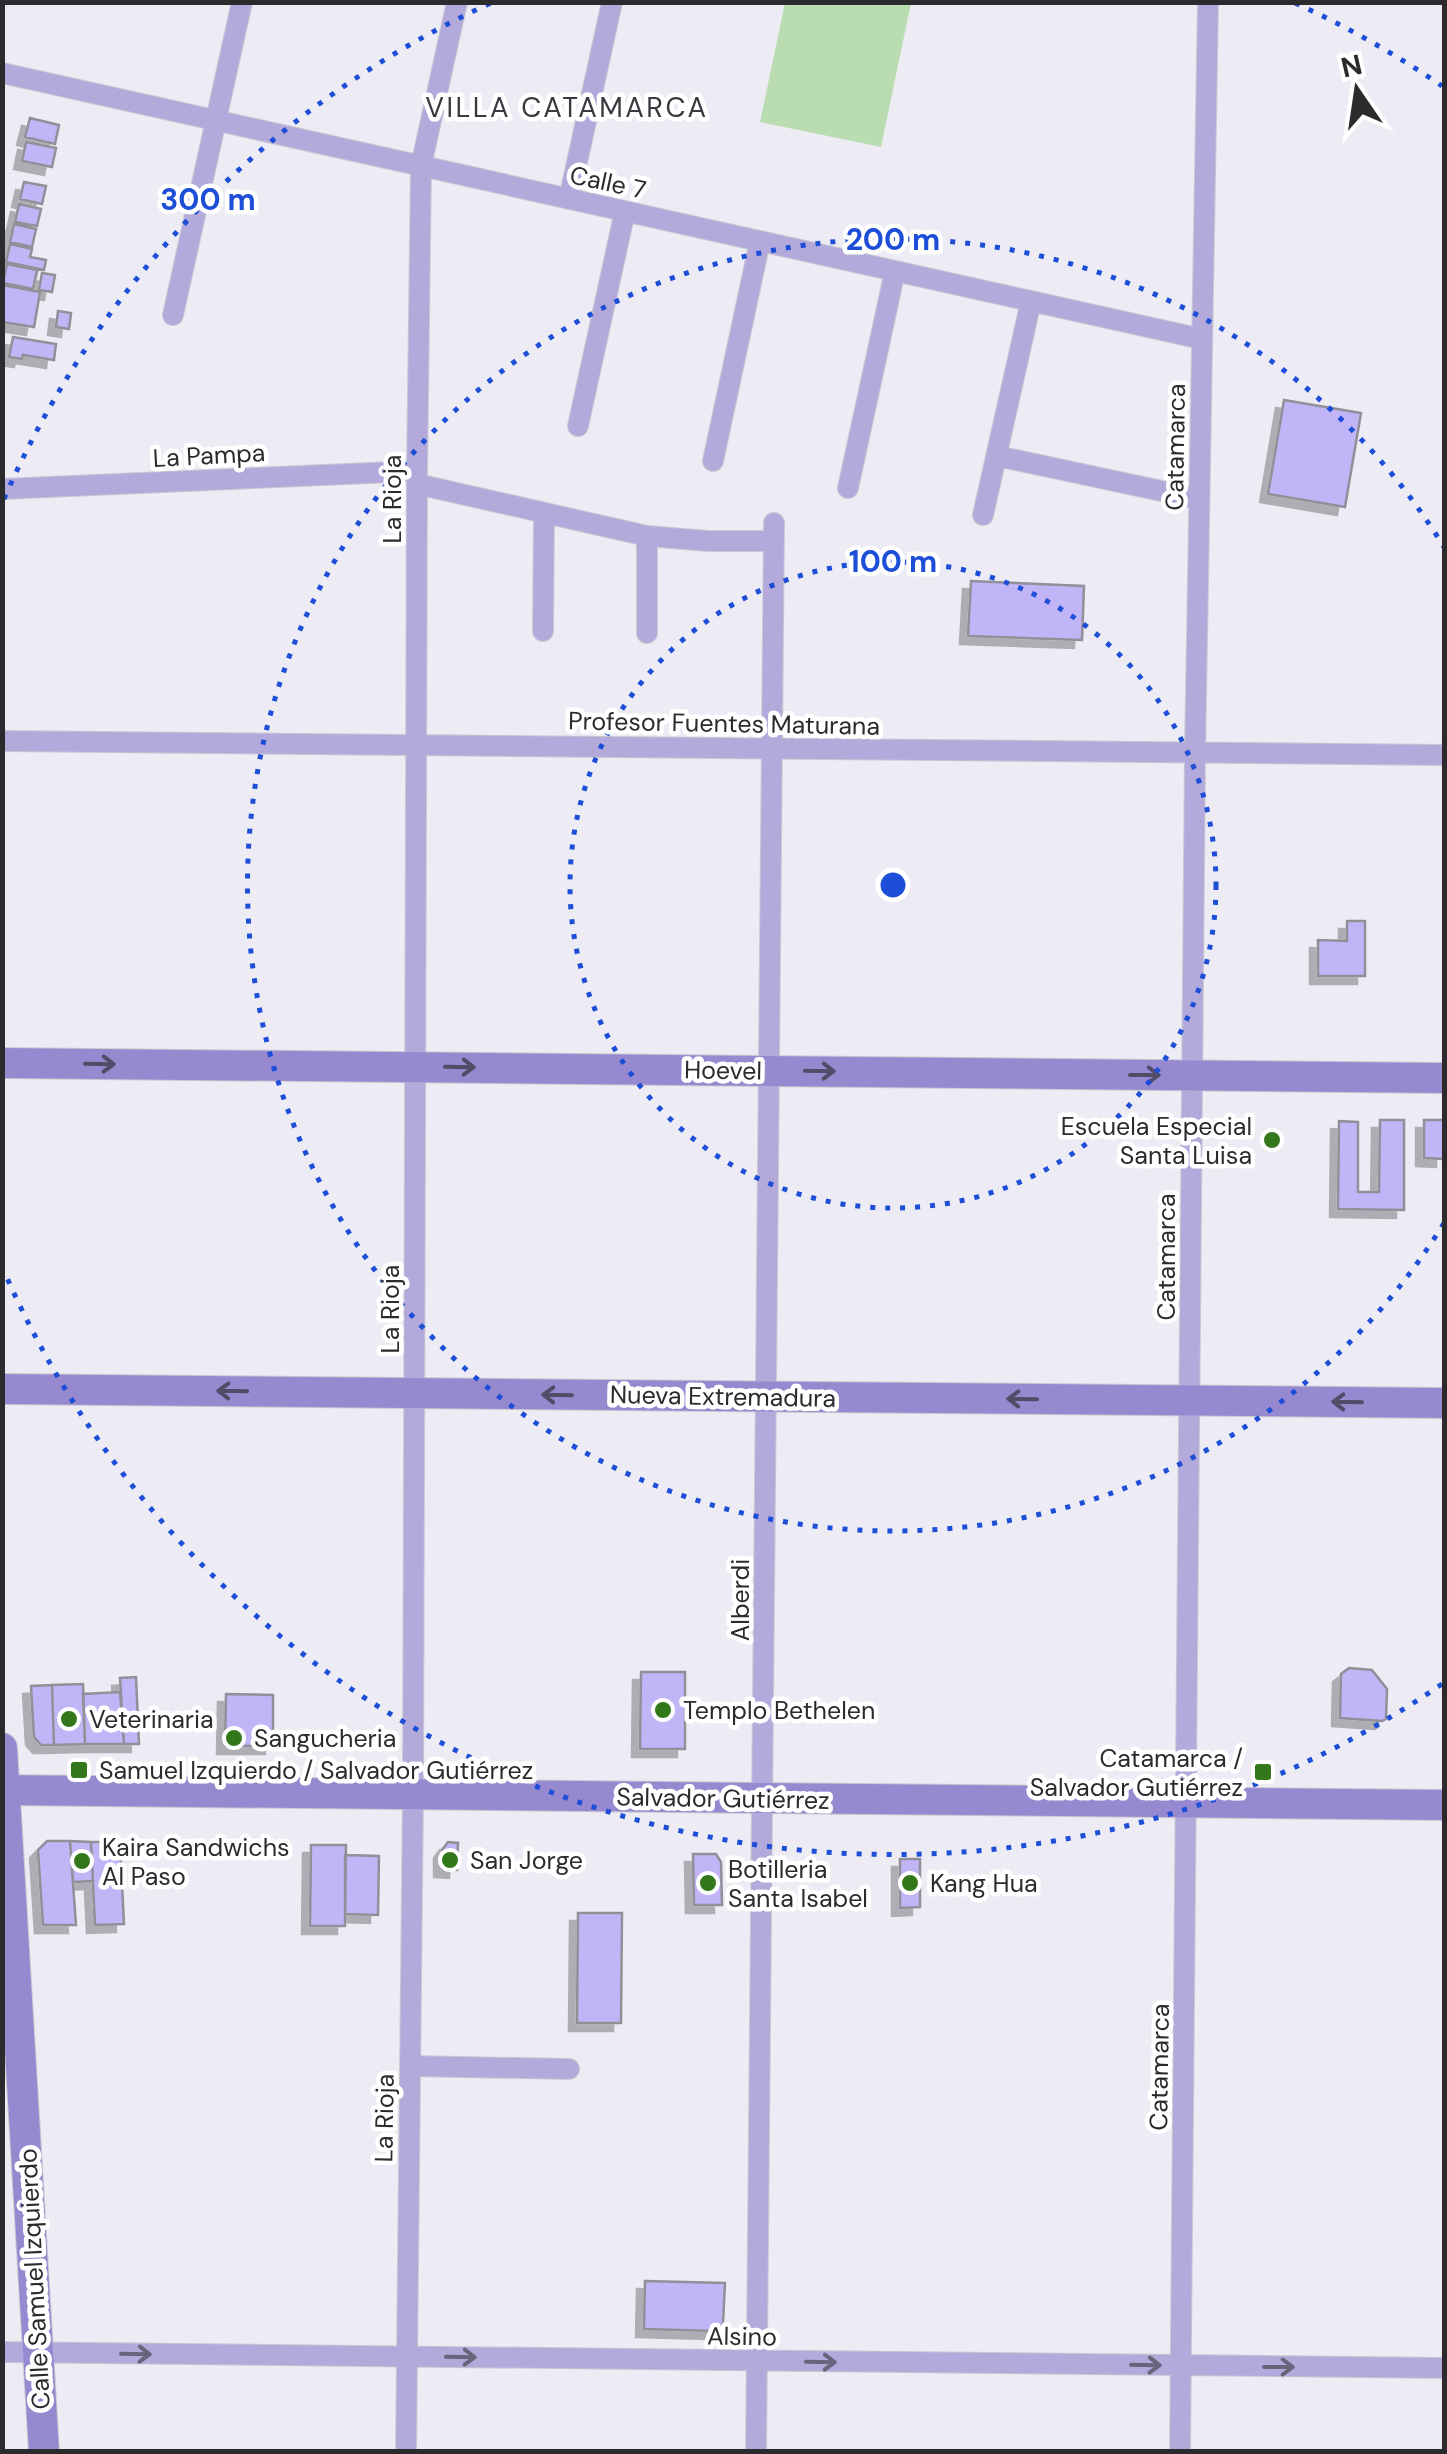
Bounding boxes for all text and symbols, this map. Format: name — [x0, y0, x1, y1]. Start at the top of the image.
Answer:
north arrow — [1307, 40, 1407, 140]
text: N — [1337, 46, 1366, 86]
district label: VILLA CATAMARCA — [425, 89, 709, 126]
street label: Calle 7 — [567, 158, 649, 207]
text: 300 m — [160, 180, 256, 219]
text: 200 m — [846, 220, 940, 259]
street label: Catamarca — [1158, 383, 1193, 511]
street label: La Pampa — [152, 436, 266, 475]
street label: La Rioja — [376, 455, 409, 543]
text: 100 m — [849, 542, 937, 581]
street label: Profesor Fuentes Maturana — [568, 704, 880, 743]
centre of rings — [875, 867, 911, 903]
street label: Hoevel — [684, 1053, 762, 1088]
one-way arrow — [83, 1054, 115, 1073]
one-way arrow — [442, 1058, 475, 1076]
one-way arrow — [802, 1062, 835, 1080]
one-way arrow — [1128, 1065, 1160, 1084]
place label: Escuela Especial Santa Luisa — [1061, 1110, 1252, 1172]
marker: Escuela Especial Santa Luisa — [1261, 1129, 1283, 1151]
street label: Catamarca — [1150, 1193, 1183, 1321]
street label: La Rioja — [374, 1265, 407, 1353]
street label: Nueva Extremadura — [610, 1378, 836, 1415]
one-way arrow — [217, 1382, 249, 1401]
one-way arrow — [542, 1385, 574, 1404]
one-way arrow — [1007, 1390, 1040, 1408]
one-way arrow — [1332, 1392, 1364, 1412]
street label: Alberdi — [724, 1559, 757, 1641]
place label: Templo Bethelen — [683, 1694, 875, 1727]
marker: Templo Bethelen — [652, 1699, 674, 1721]
place label: Veterinaria — [89, 1703, 214, 1736]
marker: Veterinaria — [58, 1708, 80, 1730]
place label: Sangucheria — [254, 1722, 396, 1755]
marker: Sangucheria — [223, 1727, 245, 1749]
place label: Catamarca / Salvador Gutiérrez — [1030, 1742, 1243, 1804]
place label: Samuel Izquierdo / Salvador Gutiérrez — [99, 1754, 533, 1787]
marker: Samuel Izquierdo / Salvador Gutiérrez — [68, 1759, 90, 1781]
marker: Catamarca / Salvador Gutiérrez — [1252, 1761, 1274, 1783]
street label: Salvador Gutiérrez — [616, 1780, 830, 1817]
place label: Kaira Sandwichs Al Paso — [102, 1831, 290, 1893]
place label: San Jorge — [470, 1844, 583, 1877]
marker: San Jorge — [439, 1849, 461, 1871]
marker: Kaira Sandwichs Al Paso — [71, 1850, 93, 1872]
place label: Botilleria Santa Isabel — [728, 1853, 868, 1915]
place label: Kang Hua — [930, 1867, 1038, 1900]
marker: Botilleria Santa Isabel — [697, 1872, 719, 1894]
marker: Kang Hua — [899, 1872, 921, 1894]
street label: Catamarca — [1142, 2003, 1177, 2131]
street label: La Rioja — [367, 2073, 402, 2163]
street label: Calle Samuel Izquierdo — [11, 2148, 58, 2410]
street label: Alsino — [707, 2319, 777, 2354]
one-way arrow — [120, 2344, 152, 2363]
one-way arrow — [444, 2348, 477, 2366]
one-way arrow — [805, 2352, 837, 2371]
one-way arrow — [1130, 2356, 1162, 2374]
one-way arrow — [1262, 2357, 1294, 2376]

